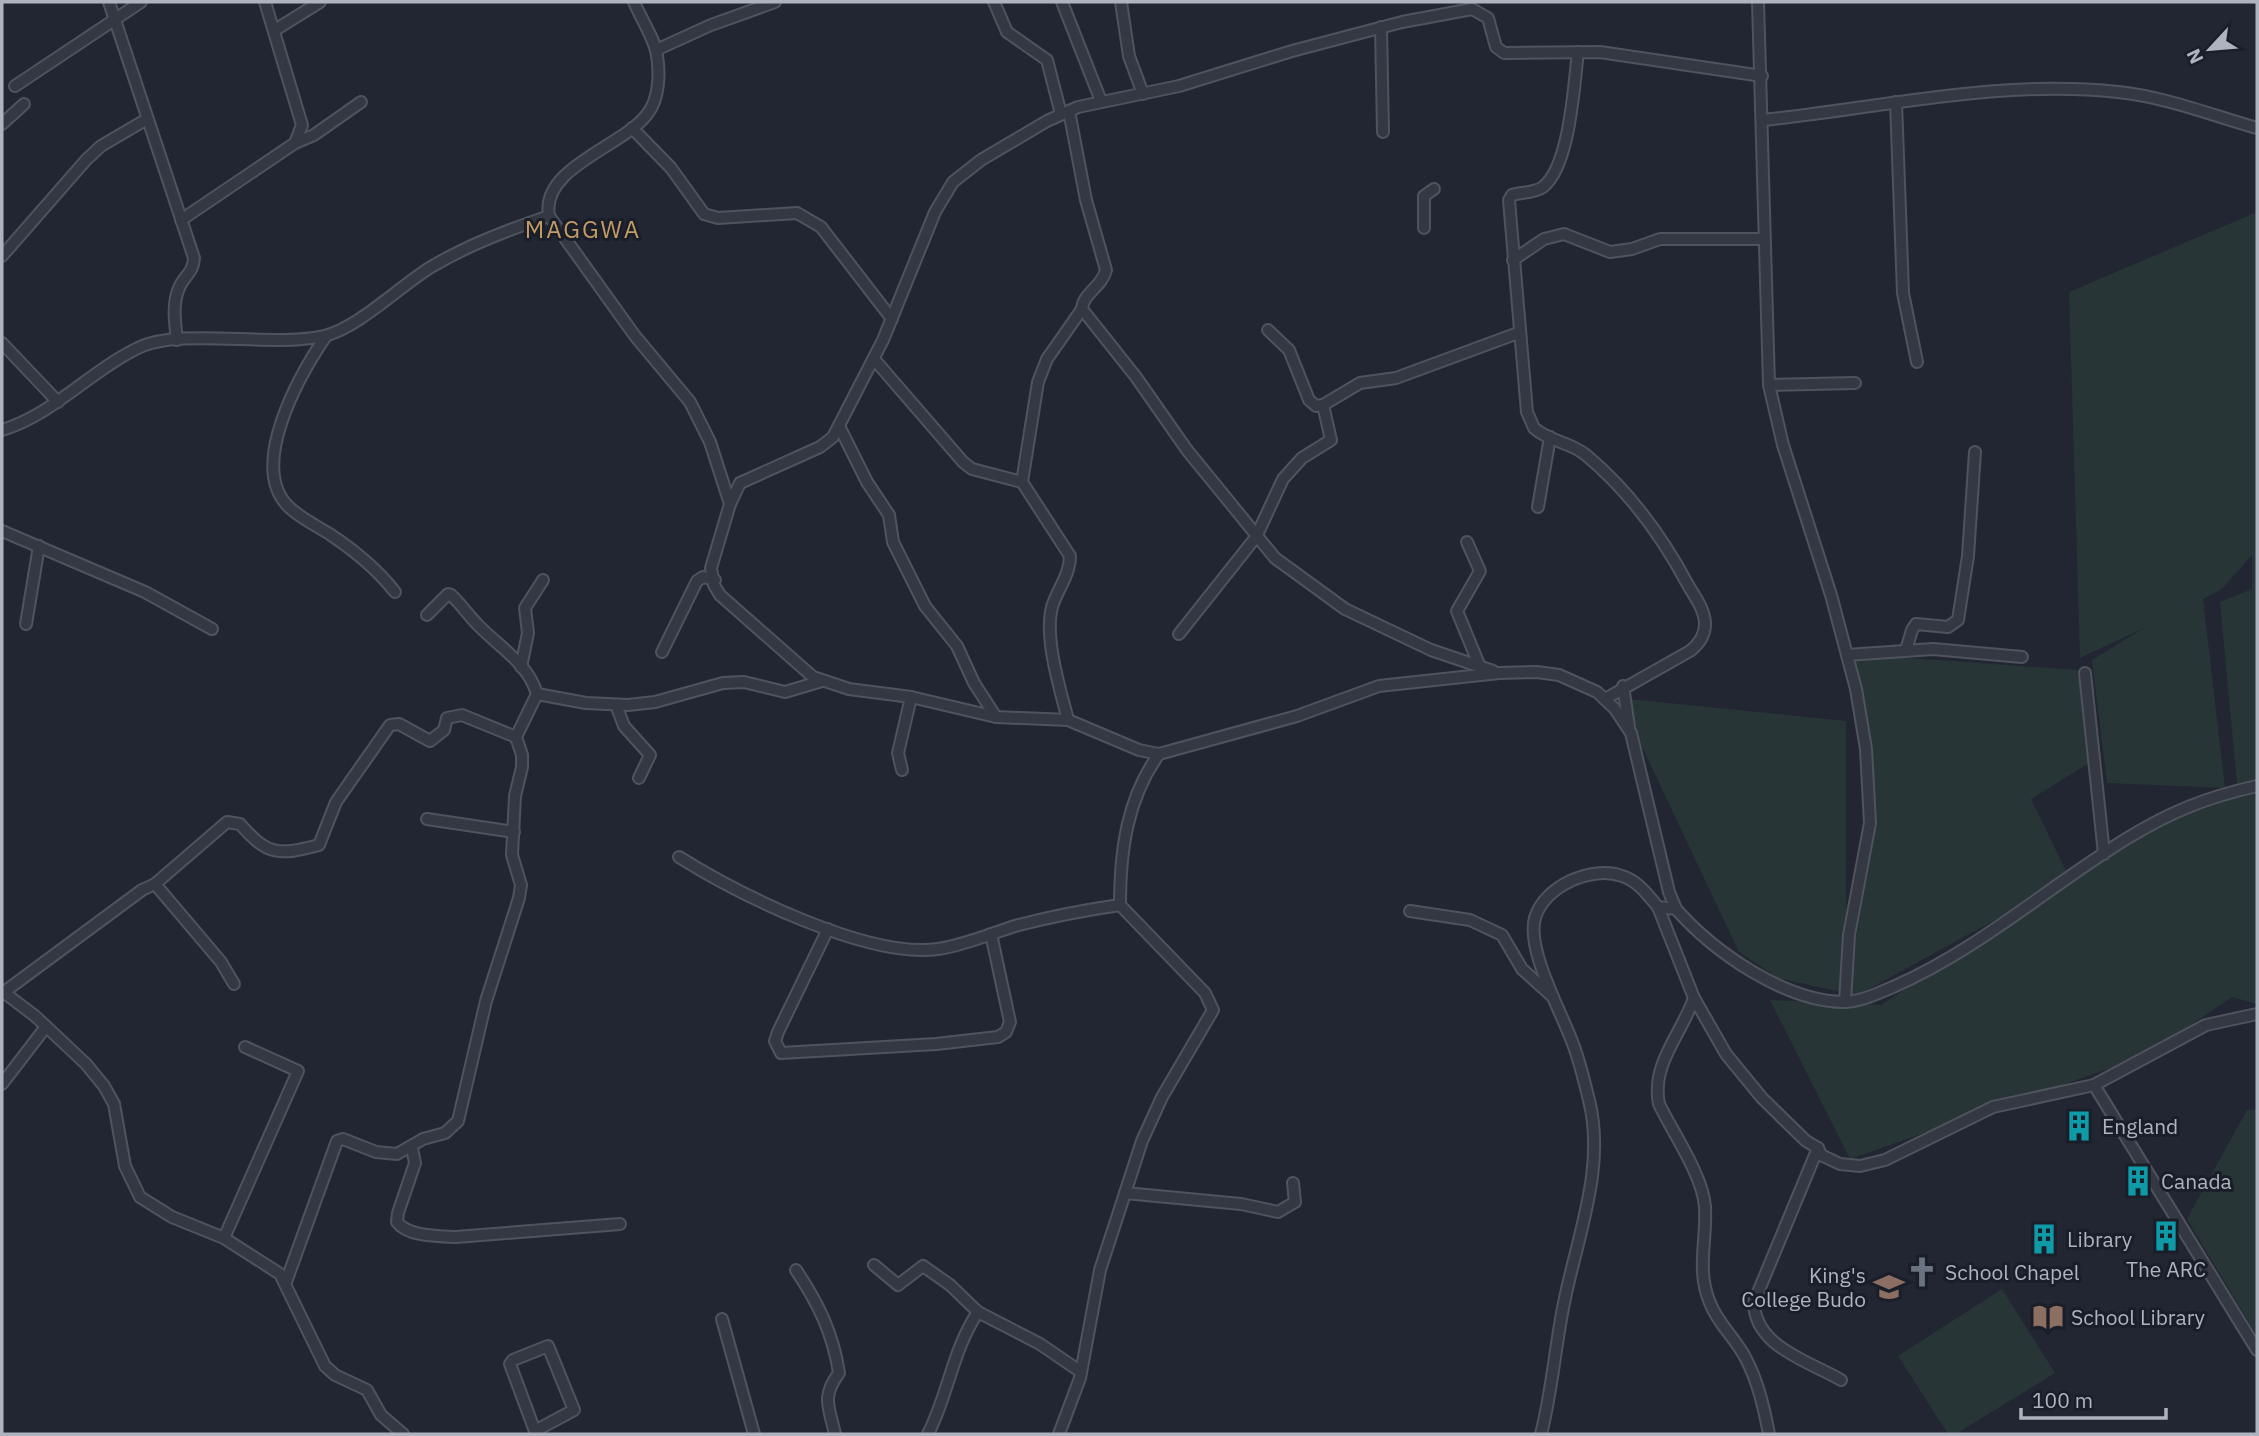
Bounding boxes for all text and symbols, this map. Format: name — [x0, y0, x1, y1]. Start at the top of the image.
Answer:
north arrow — [2175, 14, 2245, 84]
text: N — [2181, 45, 2209, 68]
district label: MAGGWA — [525, 213, 641, 245]
building icon: England — [2062, 1109, 2096, 1143]
place label: England — [2102, 1112, 2178, 1140]
building icon: Canada — [2121, 1164, 2155, 1198]
place label: Canada — [2161, 1167, 2232, 1195]
building icon: The ARC — [2149, 1219, 2183, 1253]
building icon: Library — [2027, 1222, 2061, 1256]
place label: Library — [2067, 1225, 2133, 1253]
church icon: School Chapel — [1905, 1255, 1939, 1289]
place label: The ARC — [2126, 1255, 2206, 1283]
place label: School Chapel — [1945, 1258, 2080, 1286]
place label: King's College Budo — [1741, 1261, 1866, 1313]
school or university icon: King's College Budo — [1872, 1270, 1906, 1304]
library icon: School Library — [2031, 1300, 2065, 1334]
place label: School Library — [2071, 1303, 2206, 1331]
scale bar — [2021, 1376, 2166, 1420]
text: 100 m — [2032, 1386, 2093, 1414]

